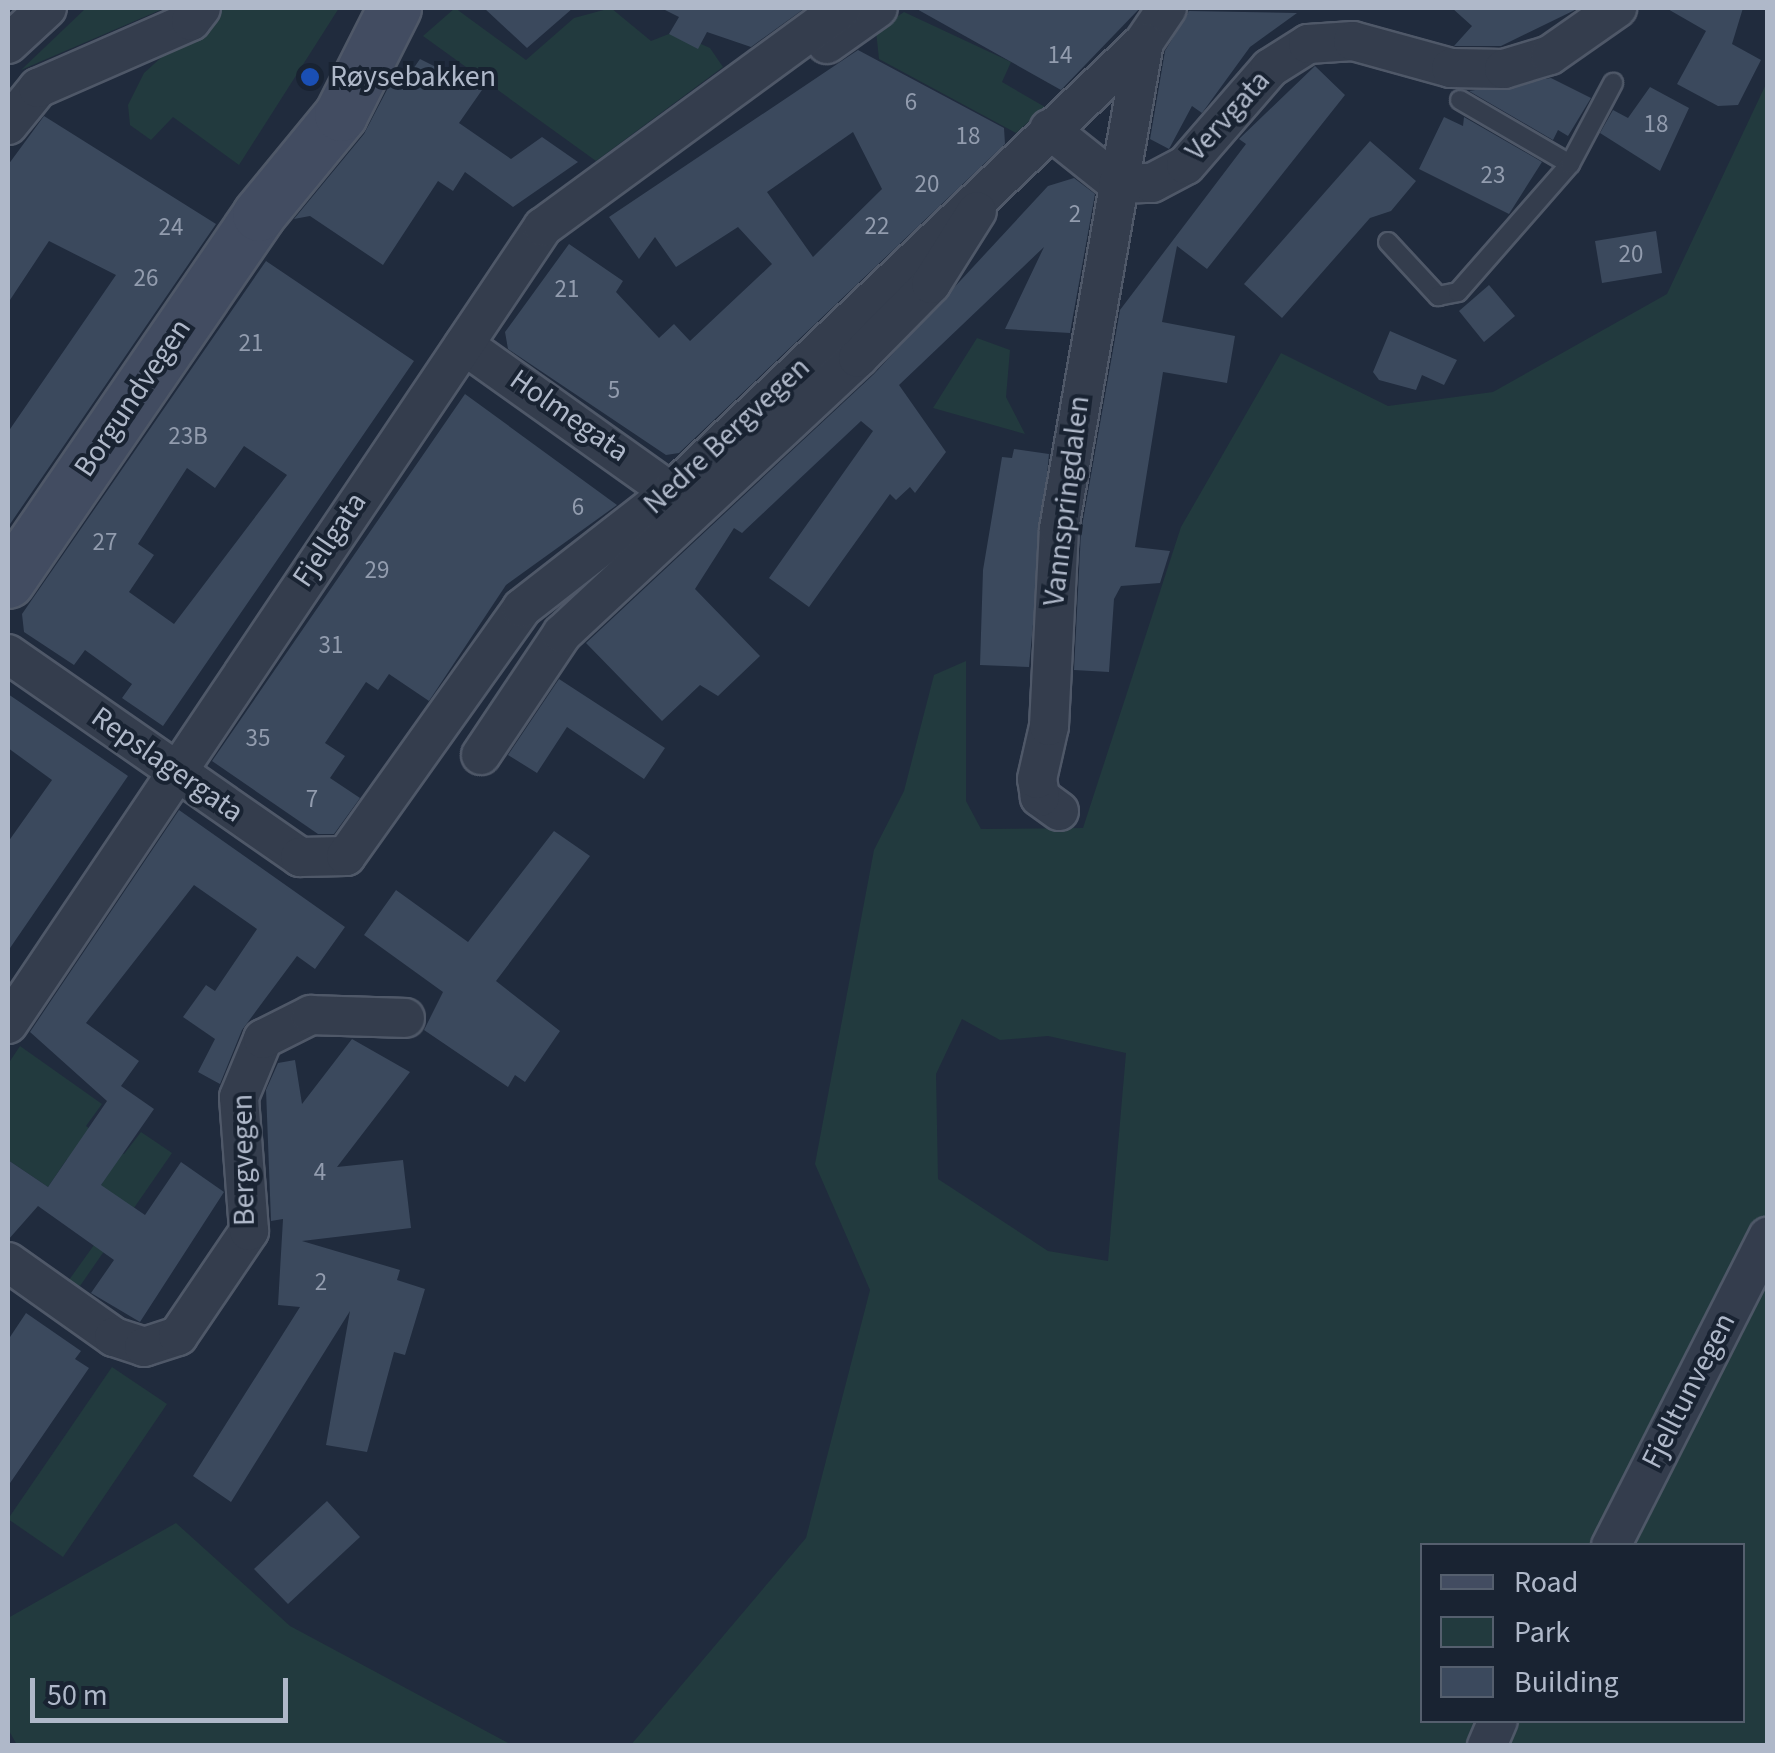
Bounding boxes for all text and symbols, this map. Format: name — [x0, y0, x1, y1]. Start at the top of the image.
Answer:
house number: 14 — [1048, 40, 1072, 70]
place label: Røysebakken — [330, 59, 496, 95]
street label: Vervgata — [1178, 63, 1278, 169]
marker: Røysebakken — [299, 66, 321, 88]
house number: 6 — [905, 87, 917, 117]
house number: 18 — [1644, 109, 1668, 139]
house number: 18 — [956, 121, 980, 151]
house number: 23 — [1481, 160, 1505, 190]
house number: 20 — [915, 169, 939, 199]
house number: 2 — [1069, 199, 1081, 229]
house number: 22 — [865, 211, 889, 241]
house number: 24 — [159, 212, 183, 242]
house number: 20 — [1619, 239, 1643, 269]
house number: 26 — [134, 263, 158, 293]
house number: 21 — [555, 274, 579, 304]
street label: Borgundvegen — [67, 312, 199, 484]
house number: 21 — [239, 328, 263, 358]
street label: Nedre Bergvegen — [636, 350, 818, 522]
street label: Holmegata — [503, 362, 635, 470]
house number: 5 — [608, 375, 620, 405]
street label: Vannspringdalen — [1036, 394, 1098, 608]
house number: 23B — [168, 421, 208, 451]
street label: Fjellgata — [285, 486, 375, 594]
house number: 6 — [572, 492, 584, 522]
house number: 27 — [93, 527, 117, 557]
house number: 29 — [365, 555, 389, 585]
house number: 31 — [319, 630, 343, 660]
street label: Repslagergata — [84, 699, 250, 831]
house number: 35 — [246, 723, 270, 753]
house number: 7 — [306, 784, 318, 814]
street label: Bergvegen — [225, 1094, 263, 1226]
house number: 4 — [314, 1157, 326, 1187]
house number: 2 — [315, 1267, 327, 1297]
street label: Fjelltunvegen — [1634, 1307, 1744, 1475]
legend — [1420, 1543, 1745, 1723]
text: Road — [1514, 1561, 1578, 1604]
text: Park — [1514, 1611, 1570, 1654]
scale bar — [35, 1658, 292, 1720]
text: Building — [1514, 1661, 1619, 1704]
text: 50 m — [47, 1674, 108, 1717]

